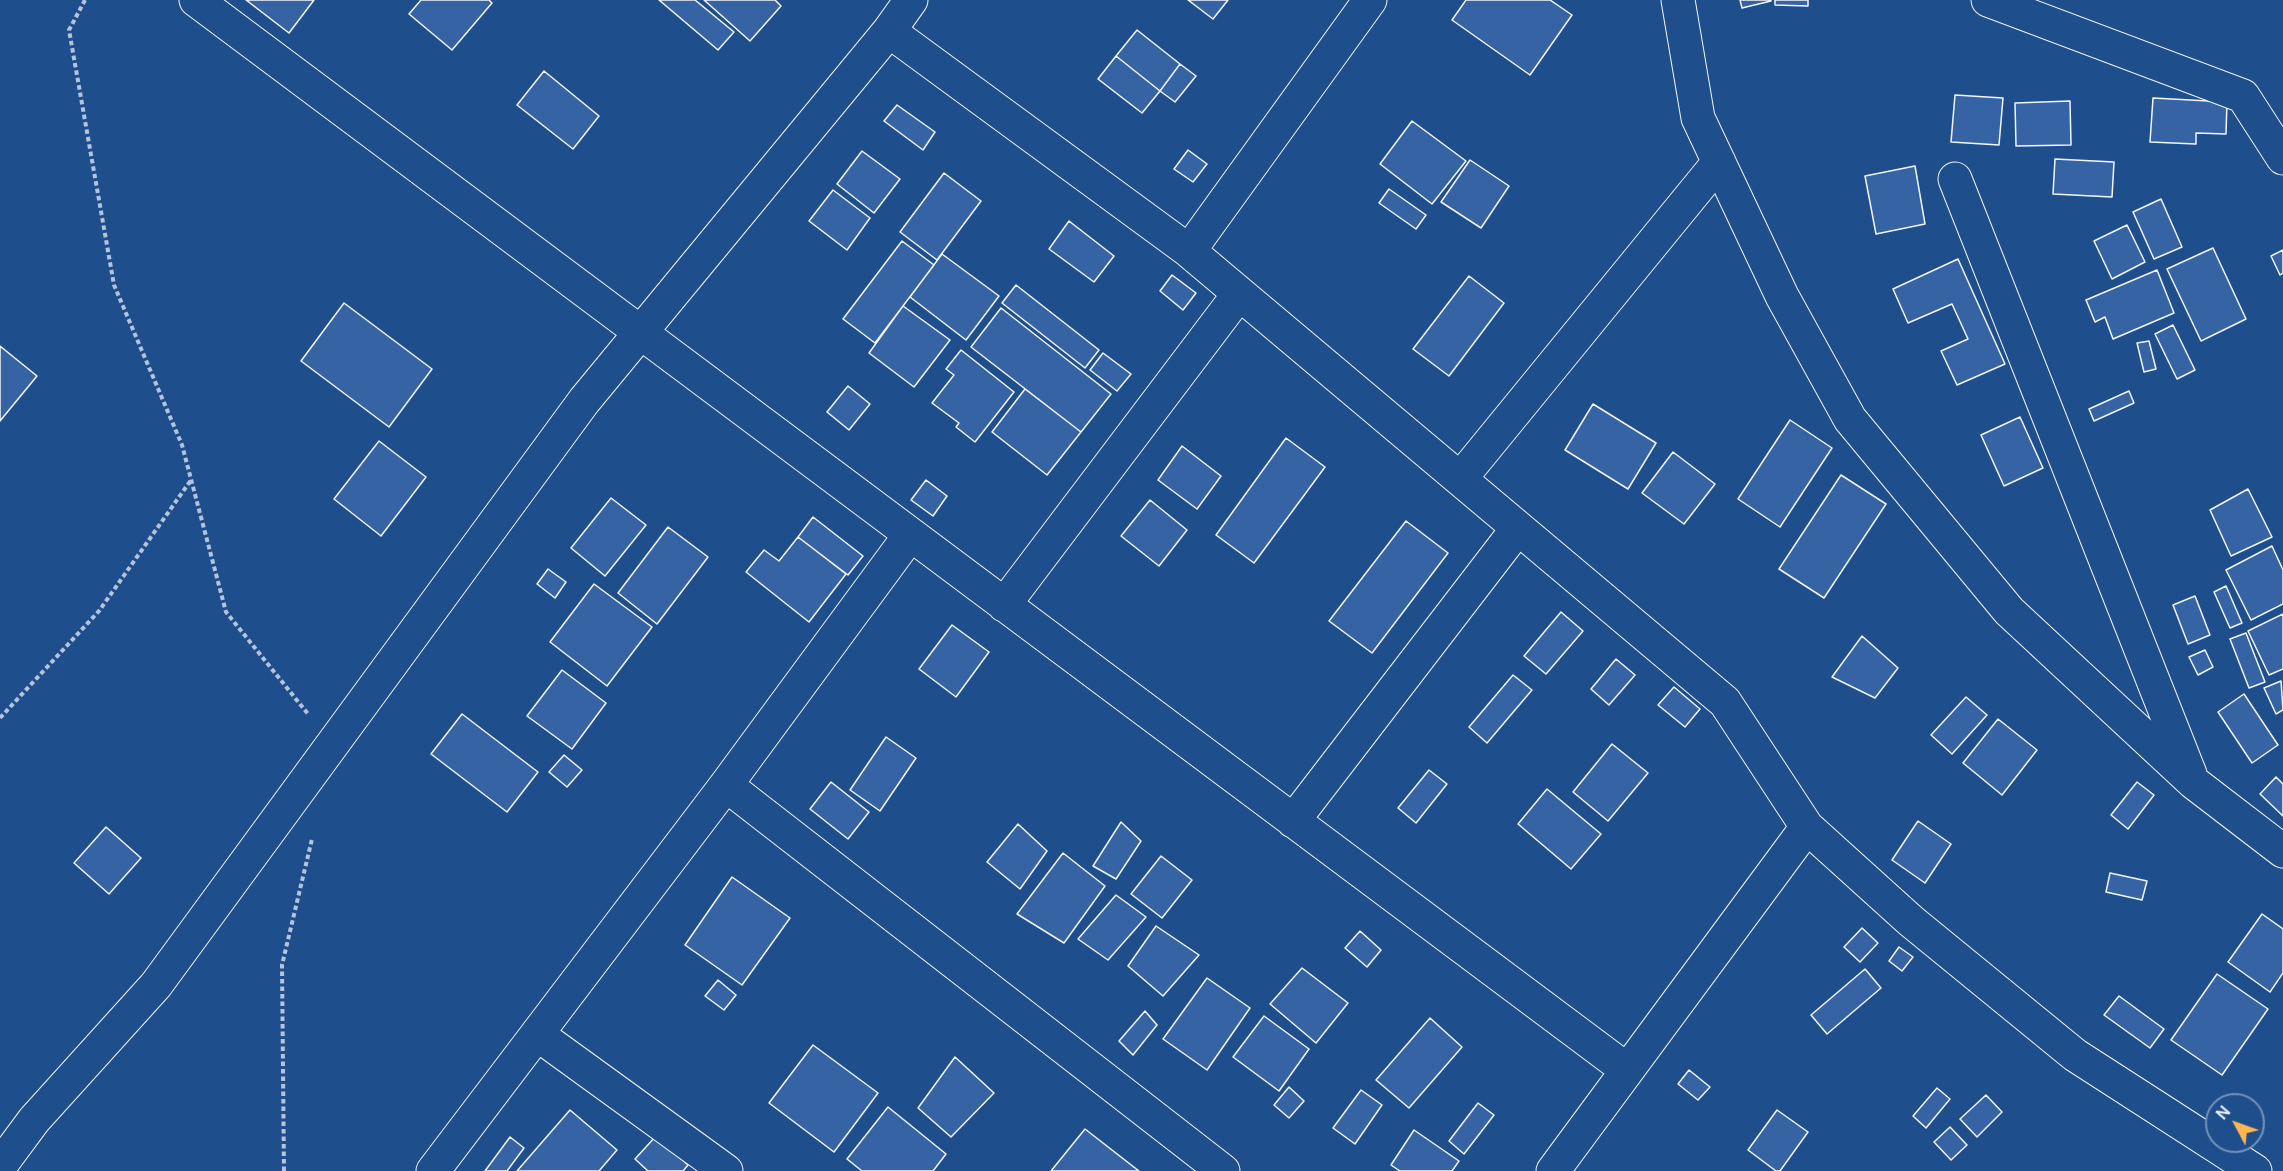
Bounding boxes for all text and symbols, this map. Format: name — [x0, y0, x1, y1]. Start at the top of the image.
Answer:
north arrow — [2205, 1093, 2265, 1153]
text: N — [2211, 1101, 2235, 1124]

